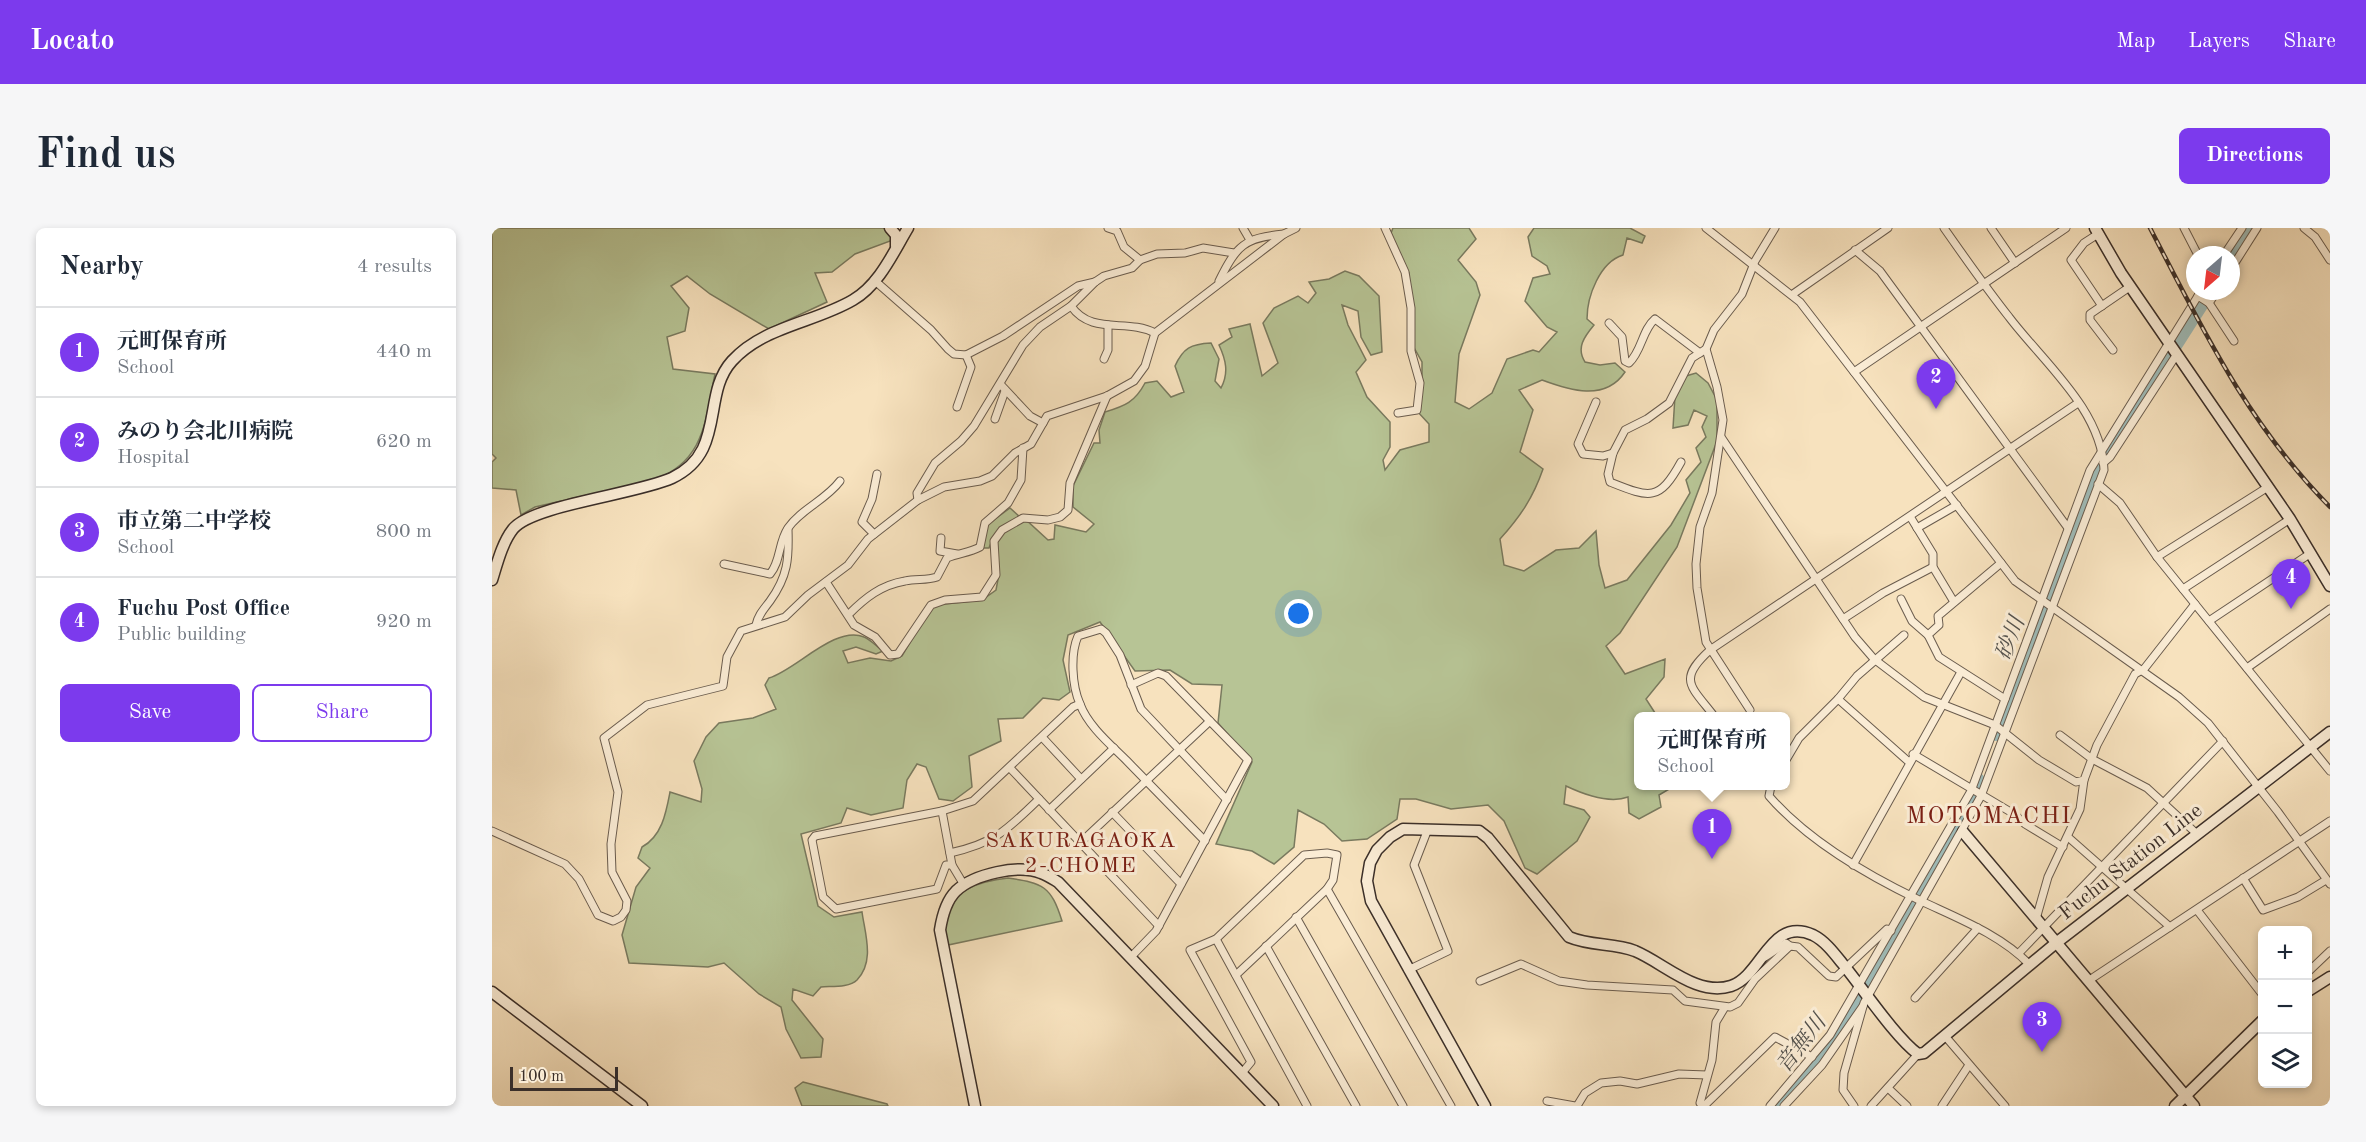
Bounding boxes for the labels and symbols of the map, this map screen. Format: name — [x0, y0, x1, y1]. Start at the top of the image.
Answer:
north arrow — [2186, 246, 2240, 300]
pin: 2 — [1916, 360, 1956, 409]
pin: 4 — [2272, 560, 2310, 609]
your location — [1284, 599, 1313, 628]
water label: 砂川 — [1991, 612, 2030, 663]
street label: Fuchu Station Line — [2055, 800, 2206, 924]
district label: MOTOMACHI — [1906, 805, 2072, 829]
pin: 1 — [1692, 810, 1732, 859]
district label: SAKURAGAOKA 2-CHOME — [985, 830, 1177, 877]
pin: 3 — [2022, 1002, 2062, 1052]
water label: 音無川 — [1771, 1009, 1832, 1077]
scale bar — [510, 1064, 618, 1092]

